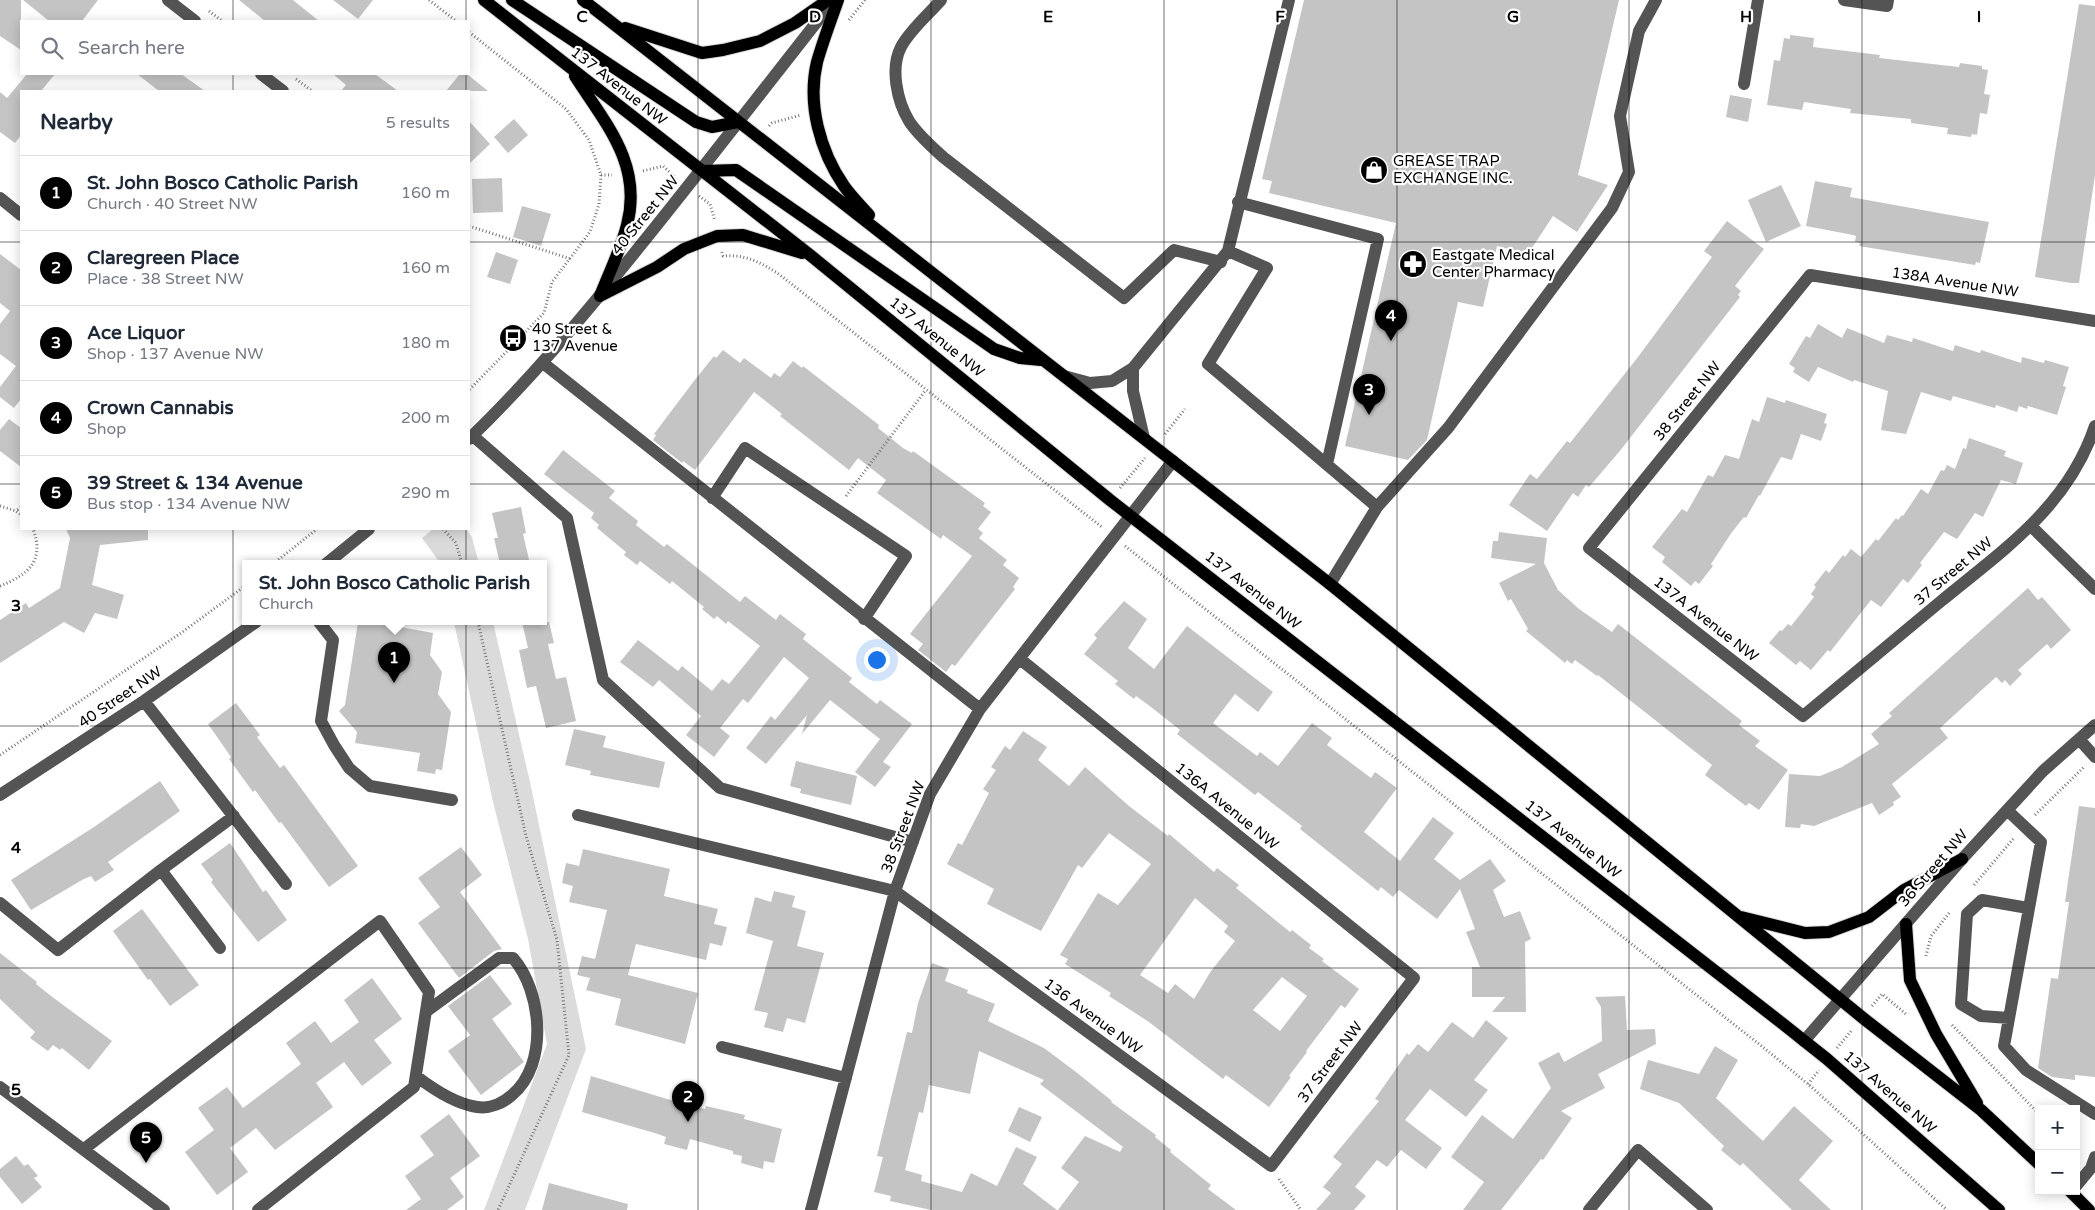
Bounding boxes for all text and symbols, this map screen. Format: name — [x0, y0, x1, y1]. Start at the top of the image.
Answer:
text: C — [576, 7, 588, 27]
text: D — [809, 7, 821, 27]
text: E — [1043, 7, 1053, 27]
text: F — [1275, 7, 1285, 27]
text: G — [1507, 7, 1519, 27]
text: H — [1740, 7, 1752, 27]
text: I — [1977, 7, 1981, 27]
search box — [20, 20, 470, 75]
icon: search — [38, 34, 66, 62]
text: Search here — [78, 37, 185, 59]
street label: 137 Avenue NW — [567, 43, 671, 129]
text: Nearby — [40, 110, 113, 135]
text: 5 results — [386, 113, 450, 133]
place label: GREASE TRAP EXCHANGE INC. — [1393, 152, 1513, 187]
shop icon: GREASE TRAP EXCHANGE INC. — [1359, 155, 1389, 185]
text: St. John Bosco Catholic Parish — [87, 172, 358, 194]
street label: 40 Street NW — [608, 172, 682, 258]
text: 1 — [51, 183, 61, 203]
text: 160 m — [401, 183, 450, 203]
text: Church · 40 Street NW — [87, 194, 257, 214]
place label: Eastgate Medical Center Pharmacy — [1432, 246, 1555, 281]
text: Claregreen Place — [87, 247, 239, 269]
pharmacy icon: Eastgate Medical Center Pharmacy — [1398, 249, 1428, 279]
text: 2 — [51, 258, 61, 278]
text: 160 m — [401, 258, 450, 278]
street label: 138A Avenue NW — [1890, 263, 2020, 301]
text: Place · 38 Street NW — [87, 269, 244, 289]
street label: 137 Avenue NW — [886, 293, 988, 381]
pin: 4 — [1375, 300, 1407, 341]
place label: 40 Street & 137 Avenue — [532, 320, 618, 355]
text: Ace Liquor — [87, 322, 185, 344]
bus stop icon: 40 Street & 137 Avenue — [498, 323, 528, 353]
text: 3 — [51, 333, 61, 353]
text: 180 m — [401, 333, 450, 353]
text: Shop · 137 Avenue NW — [87, 344, 264, 364]
street label: 38 Street NW — [1650, 358, 1724, 444]
pin: 3 — [1353, 374, 1385, 415]
text: Crown Cannabis — [87, 397, 234, 419]
text: 4 — [51, 408, 61, 428]
text: 200 m — [401, 408, 450, 428]
text: Shop — [87, 419, 126, 439]
text: 39 Street & 134 Avenue — [87, 472, 303, 494]
text: 5 — [51, 483, 61, 503]
text: 290 m — [401, 483, 450, 503]
text: Bus stop · 134 Avenue NW — [87, 494, 290, 514]
street label: 37 Street NW — [1910, 533, 1996, 609]
street label: 137 Avenue NW — [1201, 547, 1305, 633]
popup — [242, 560, 547, 625]
text: St. John Bosco Catholic Parish — [259, 572, 530, 594]
street label: 137A Avenue NW — [1650, 572, 1762, 666]
text: Church — [259, 594, 314, 614]
text: 3 — [11, 596, 21, 616]
pin: 1 — [378, 642, 410, 683]
your location — [864, 647, 890, 673]
street label: 40 Street NW — [75, 662, 165, 732]
street label: 136A Avenue NW — [1172, 759, 1282, 853]
street label: 38 Street NW — [877, 779, 929, 875]
street label: 137 Avenue NW — [1521, 796, 1625, 882]
street label: 36 Street NW — [1894, 826, 1972, 910]
text: 4 — [11, 838, 21, 858]
street label: 136 Avenue NW — [1040, 974, 1146, 1058]
street label: 37 Street NW — [1294, 1018, 1366, 1106]
street label: 137 Avenue NW — [1840, 1047, 1940, 1137]
text: 5 — [11, 1080, 21, 1100]
pin: 2 — [672, 1081, 704, 1122]
map controls — [2035, 1105, 2080, 1195]
button: + — [2035, 1105, 2080, 1150]
pin: 5 — [130, 1122, 162, 1163]
button: − — [2035, 1150, 2080, 1195]

